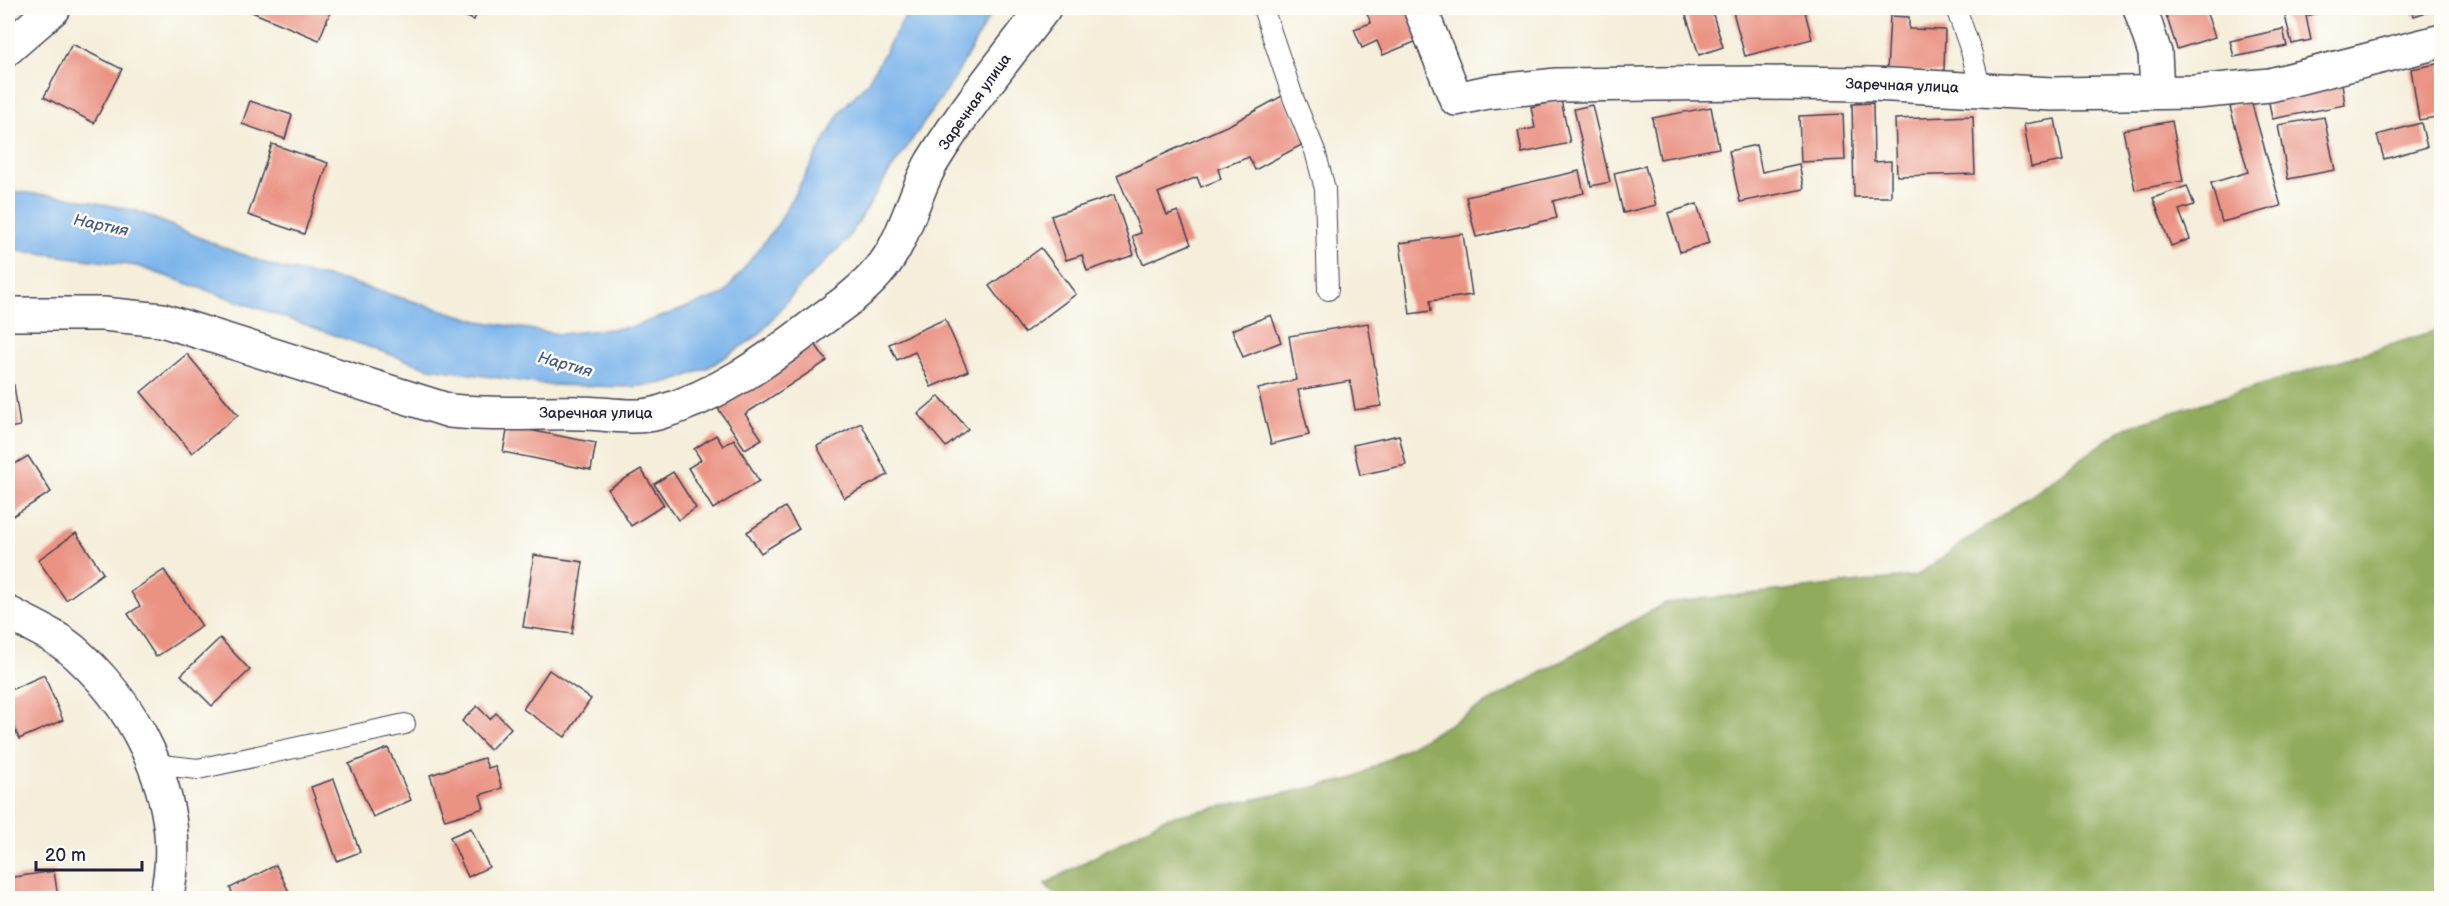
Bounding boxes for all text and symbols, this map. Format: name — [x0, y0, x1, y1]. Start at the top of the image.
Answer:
street label: Заречная улица — [935, 50, 1015, 154]
street label: Заречная улица — [1845, 75, 1959, 97]
water label: Нартия — [72, 211, 130, 241]
water label: Нартия — [536, 348, 594, 382]
street label: Заречная улица — [539, 404, 653, 423]
scale bar — [36, 834, 142, 872]
text: 20 m — [45, 845, 86, 866]

